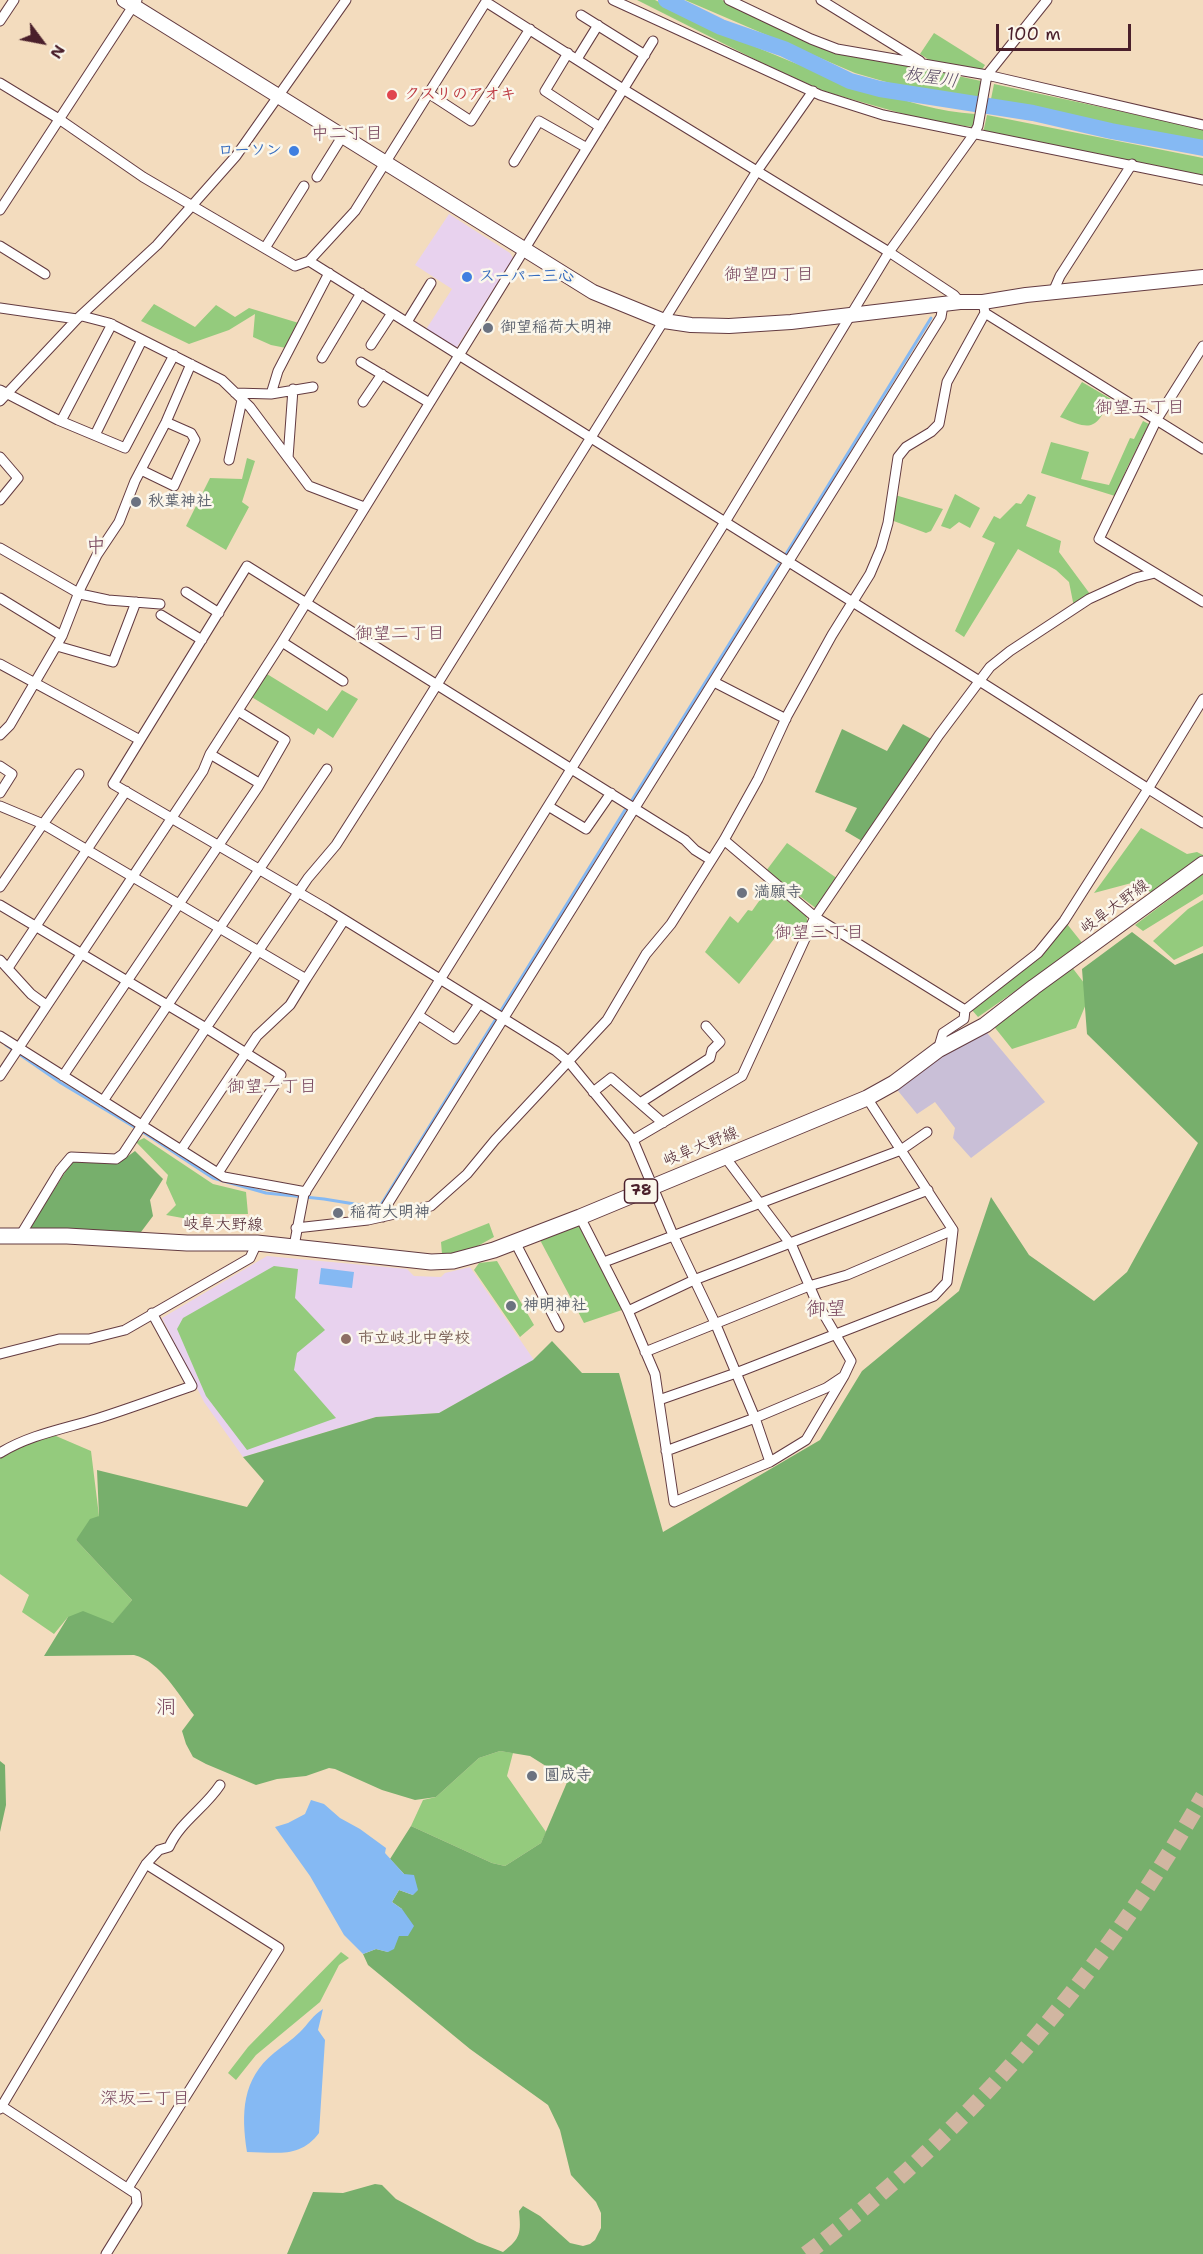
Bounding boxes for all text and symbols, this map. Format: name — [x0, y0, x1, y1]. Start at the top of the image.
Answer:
north arrow — [12, 12, 72, 72]
scale bar — [999, 12, 1134, 50]
text: 100 m — [1007, 22, 1061, 46]
text: N — [45, 41, 70, 63]
water label: 板屋川 — [903, 63, 959, 93]
place label: クスリのアオキ — [404, 85, 516, 105]
marker: クスリのアオキ — [385, 88, 399, 102]
district label: 中二丁目 — [311, 123, 383, 145]
place label: ローソン — [218, 141, 282, 161]
marker: ローソン — [287, 144, 301, 158]
district label: 御望四丁目 — [724, 264, 814, 286]
place label: スーパー三心 — [479, 267, 574, 287]
marker: スーパー三心 — [460, 270, 474, 284]
place label: 御望稲荷大明神 — [500, 318, 612, 338]
marker: 御望稲荷大明神 — [481, 321, 495, 335]
district label: 御望五丁目 — [1095, 397, 1185, 419]
place label: 秋葉神社 — [148, 492, 212, 512]
marker: 秋葉神社 — [129, 495, 143, 509]
district label: 中 — [86, 535, 106, 559]
district label: 御望二丁目 — [355, 623, 445, 645]
street label: 岐阜大野線 — [1077, 876, 1153, 938]
place label: 満願寺 — [754, 883, 802, 903]
marker: 満願寺 — [735, 886, 749, 900]
district label: 御望三丁目 — [774, 922, 864, 944]
district label: 御望一丁目 — [227, 1076, 317, 1098]
street label: 岐阜大野線 — [660, 1123, 742, 1171]
road number: 78 — [624, 1179, 658, 1203]
place label: 稲荷大明神 — [350, 1203, 430, 1223]
marker: 稲荷大明神 — [331, 1206, 345, 1220]
street label: 岐阜大野線 — [183, 1215, 263, 1235]
place label: 神明神社 — [523, 1296, 587, 1316]
district label: 御望 — [806, 1298, 846, 1322]
marker: 神明神社 — [504, 1299, 518, 1313]
place label: 市立岐北中学校 — [358, 1329, 470, 1349]
marker: 市立岐北中学校 — [339, 1332, 353, 1346]
district label: 洞 — [156, 1696, 176, 1720]
place label: 圓成寺 — [544, 1766, 592, 1786]
marker: 圓成寺 — [525, 1769, 539, 1783]
district label: 深坂二丁目 — [100, 2088, 190, 2110]

